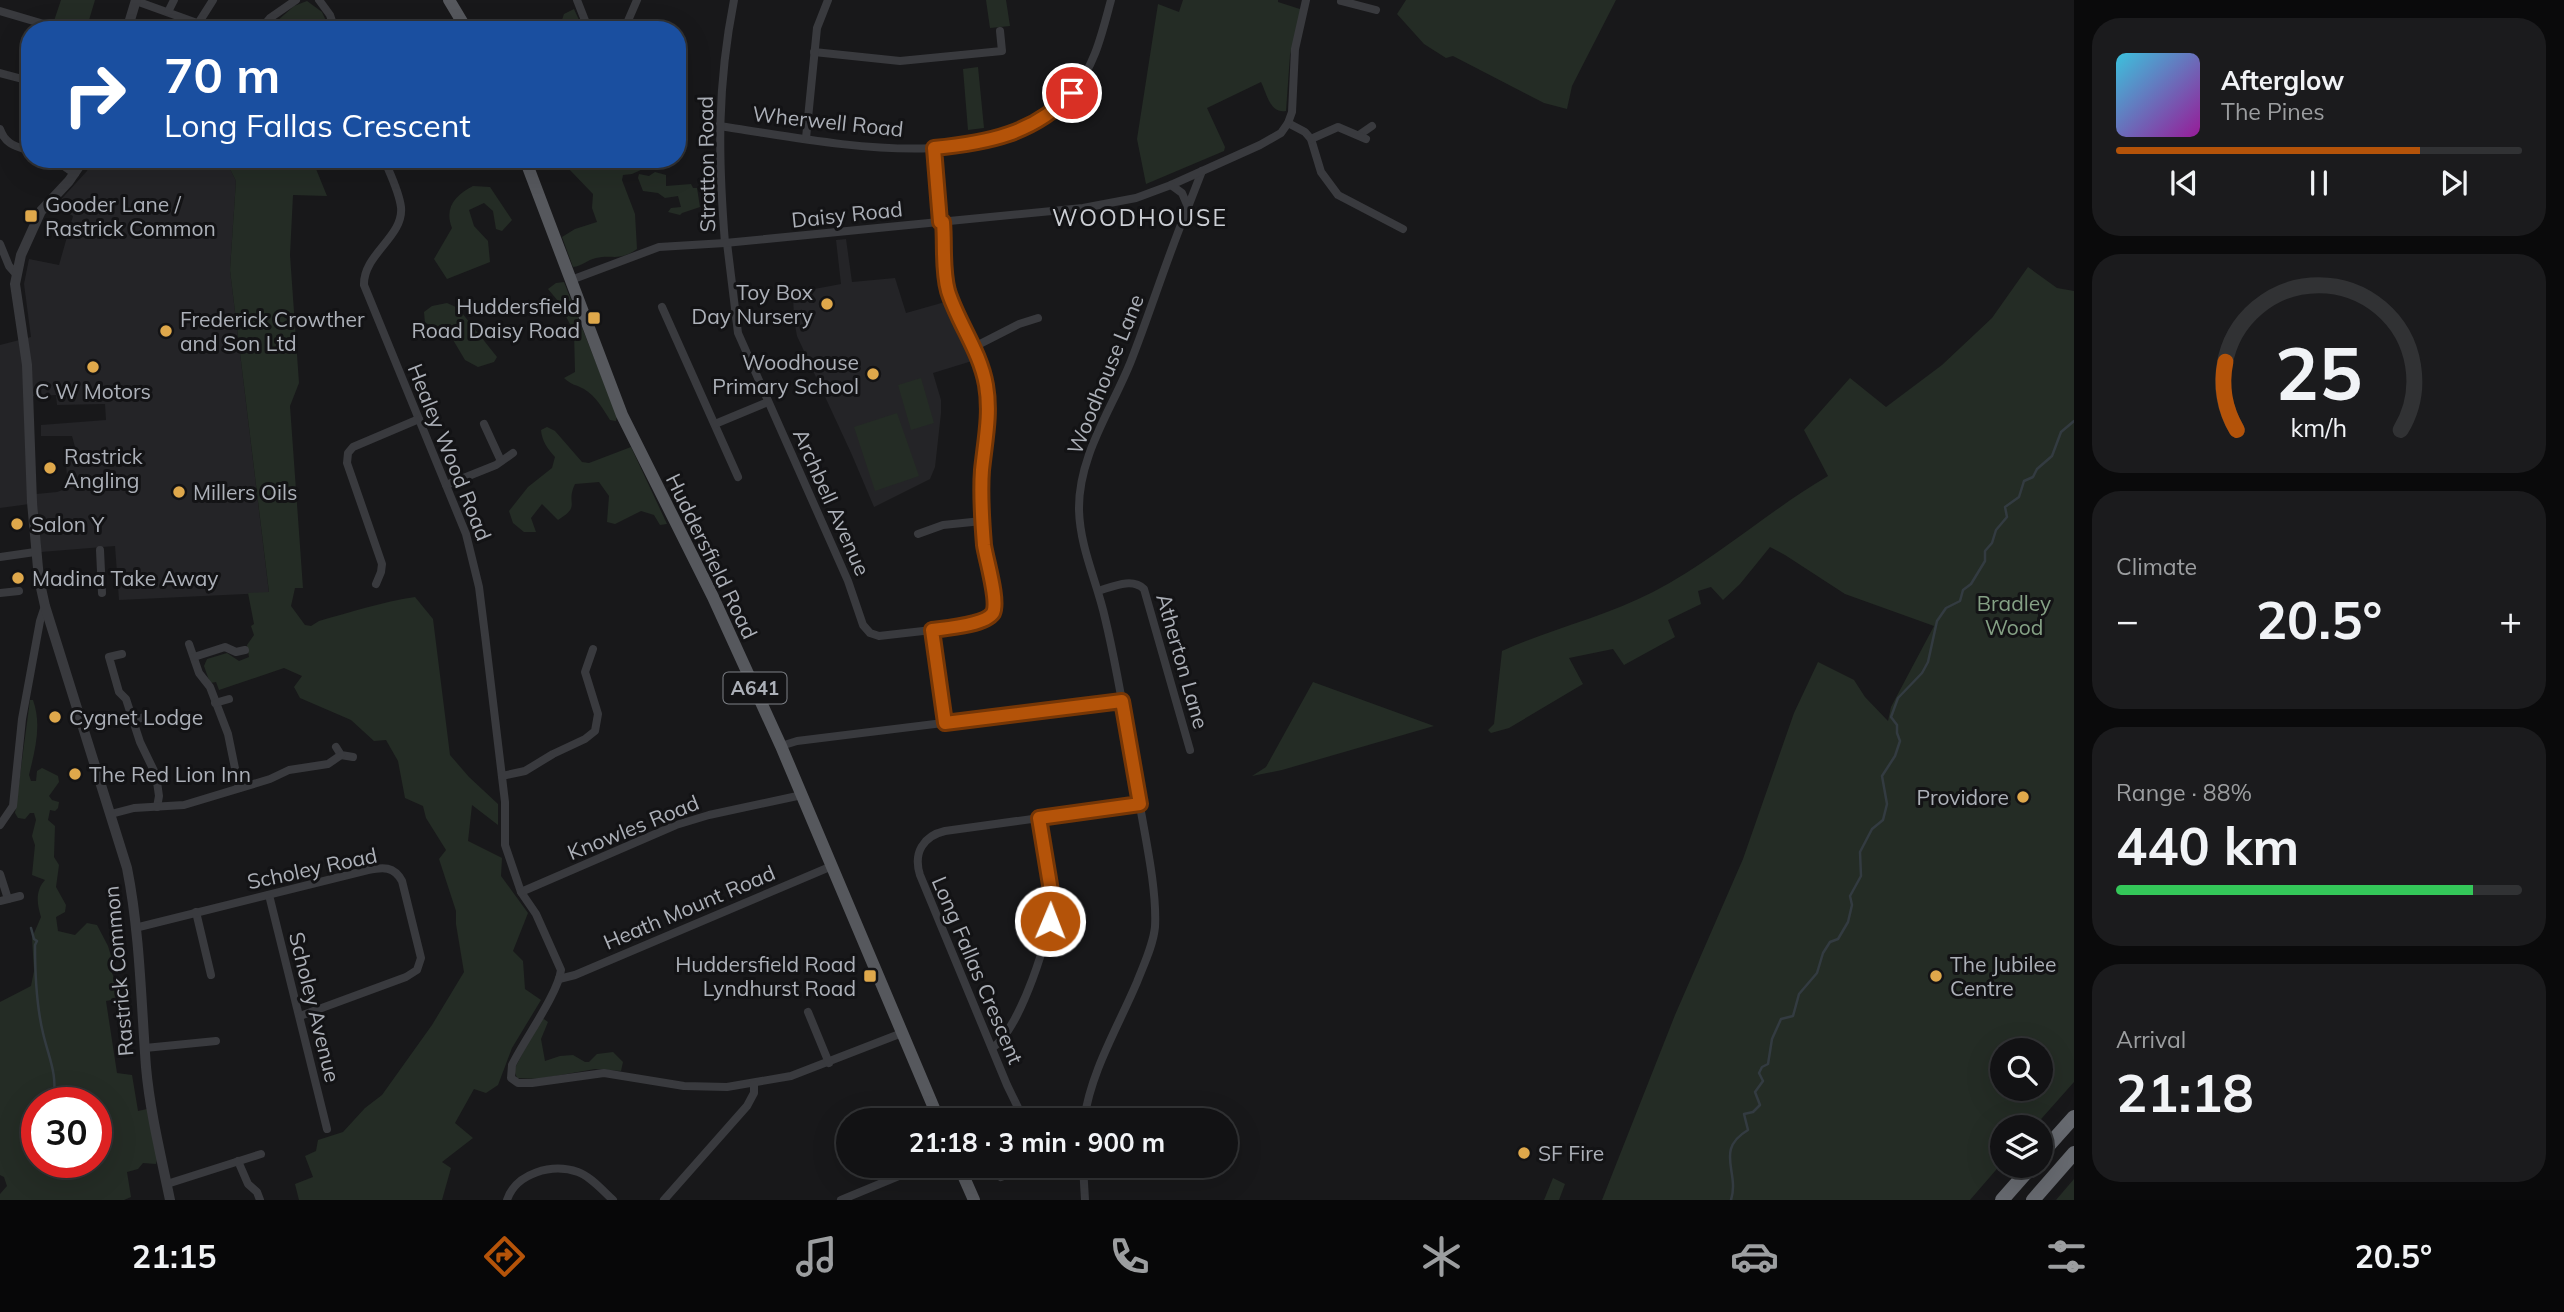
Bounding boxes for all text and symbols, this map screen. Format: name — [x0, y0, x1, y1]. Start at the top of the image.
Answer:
text: 70 m — [164, 44, 280, 105]
icon: right — [49, 49, 140, 140]
pin — [1042, 63, 1102, 123]
text: Afterglow — [2221, 64, 2344, 97]
icon: arrive — [1053, 74, 1091, 112]
street label: Stratton Road — [692, 96, 720, 232]
text: The Pines — [2221, 97, 2325, 126]
street label: Wherwell Road — [751, 100, 905, 142]
text: Long Fallas Crescent — [164, 105, 471, 145]
icon: previous — [2165, 164, 2203, 202]
icon: pause — [2300, 164, 2338, 202]
icon: next — [2435, 164, 2473, 202]
place label: Gooder Lane / Rastrick Common — [45, 191, 216, 241]
street label: Daisy Road — [790, 195, 904, 233]
district label: WOODHOUSE — [1052, 203, 1228, 232]
marker: Gooder Lane / Rastrick Common — [23, 208, 39, 224]
place label: Toy Box Day Nursery — [692, 279, 813, 329]
street label: Woodhouse Lane — [1061, 290, 1149, 458]
place label: Huddersfield Road Daisy Road — [411, 293, 580, 343]
marker: Toy Box Day Nursery — [819, 296, 835, 312]
place label: Frederick Crowther and Son Ltd — [180, 306, 365, 356]
marker: Huddersfield Road Daisy Road — [586, 310, 602, 326]
marker: Frederick Crowther and Son Ltd — [158, 323, 174, 339]
text: 25 — [2275, 327, 2363, 418]
place label: Woodhouse Primary School — [712, 349, 859, 399]
marker: C W Motors — [85, 359, 101, 375]
street label: Healey Wood Road — [403, 360, 497, 544]
marker: Woodhouse Primary School — [865, 366, 881, 382]
place label: C W Motors — [35, 378, 151, 404]
text: km/h — [2291, 411, 2347, 442]
street label: Archbell Avenue — [788, 424, 876, 580]
place label: Rastrick Angling — [64, 443, 143, 493]
marker: Rastrick Angling — [42, 460, 58, 476]
street label: Huddersfield Road — [661, 469, 763, 643]
place label: Millers Oils — [193, 479, 297, 505]
marker: Millers Oils — [171, 484, 187, 500]
place label: Salon Y — [31, 511, 104, 537]
marker: Salon Y — [9, 516, 25, 532]
text: Climate — [2116, 552, 2197, 581]
place label: Madina Take Away — [32, 565, 218, 591]
marker: Madina Take Away — [10, 570, 26, 586]
text: 20.5° — [2256, 587, 2382, 652]
street label: Atherton Lane — [1151, 590, 1215, 732]
park label: Bradley Wood — [1977, 590, 2051, 640]
text: − — [2116, 596, 2139, 644]
text: + — [2499, 596, 2522, 644]
road number: A641 — [724, 673, 786, 704]
place label: Cygnet Lodge — [69, 704, 203, 730]
marker: Cygnet Lodge — [47, 709, 63, 725]
place label: The Red Lion Inn — [89, 761, 251, 787]
marker: The Red Lion Inn — [67, 766, 83, 782]
text: Range · 88% — [2116, 778, 2252, 807]
place label: Providore — [1917, 784, 2009, 810]
street label: Knowles Road — [563, 789, 703, 865]
marker: Providore — [2015, 789, 2031, 805]
text: 440 km — [2116, 813, 2299, 878]
street label: Scholey Road — [245, 842, 379, 894]
street label: Heath Mount Road — [599, 859, 779, 955]
street label: Long Fallas Crescent — [927, 872, 1029, 1068]
position arrow — [1013, 884, 1087, 958]
street label: Rastrick Common — [98, 885, 138, 1057]
street label: Scholey Avenue — [284, 929, 346, 1085]
place label: Huddersfield Road Lyndhurst Road — [675, 951, 856, 1001]
place label: The Jubilee Centre — [1950, 951, 2056, 1001]
marker: Huddersfield Road Lyndhurst Road — [862, 968, 878, 984]
marker: The Jubilee Centre — [1928, 968, 1944, 984]
text: Arrival — [2116, 1025, 2186, 1054]
map controls — [1990, 1038, 2053, 1178]
button: search — [1990, 1038, 2053, 1101]
text: 21:18 — [2116, 1060, 2254, 1125]
speed limit sign: 30 — [21, 1087, 112, 1178]
button: layers — [1990, 1115, 2053, 1178]
text: 21:18 · 3 min · 900 m — [909, 1126, 1165, 1159]
place label: SF Fire — [1538, 1140, 1604, 1166]
marker: SF Fire — [1516, 1145, 1532, 1161]
icon: directions — [480, 1232, 529, 1281]
icon: music — [792, 1232, 841, 1281]
icon: phone — [1105, 1232, 1154, 1281]
icon: climate — [1417, 1232, 1466, 1281]
icon: car — [1730, 1232, 1779, 1281]
icon: filters — [2042, 1232, 2091, 1281]
text: 21:15 — [132, 1236, 216, 1276]
text: 20.5° — [2355, 1236, 2432, 1276]

